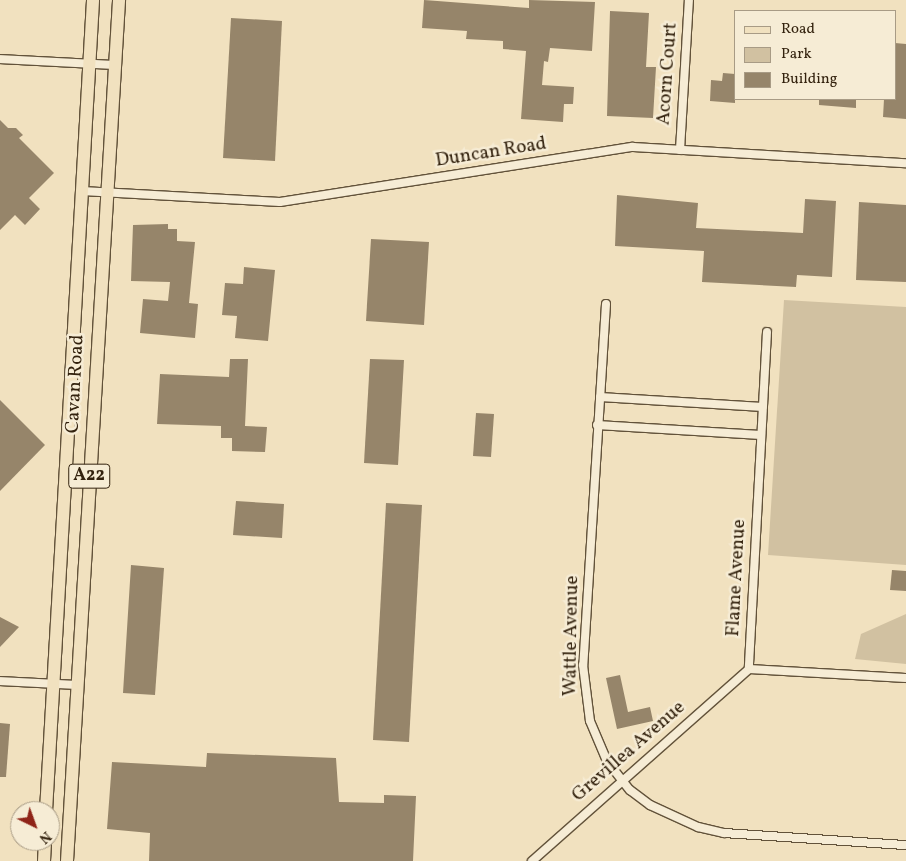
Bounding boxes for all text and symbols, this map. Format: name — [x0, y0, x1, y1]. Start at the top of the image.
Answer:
legend — [734, 10, 896, 100]
text: Road — [781, 19, 815, 40]
street label: Acorn Court — [653, 22, 683, 126]
text: Park — [781, 44, 812, 65]
text: Building — [781, 69, 837, 90]
street label: Duncan Road — [434, 133, 548, 173]
street label: Cavan Road — [62, 334, 90, 434]
road number: A22 — [68, 461, 110, 492]
street label: Flame Avenue — [723, 519, 751, 637]
street label: Wattle Avenue — [560, 575, 584, 697]
street label: Grevillea Avenue — [568, 697, 690, 807]
north arrow — [10, 801, 60, 851]
text: N — [35, 826, 55, 847]

